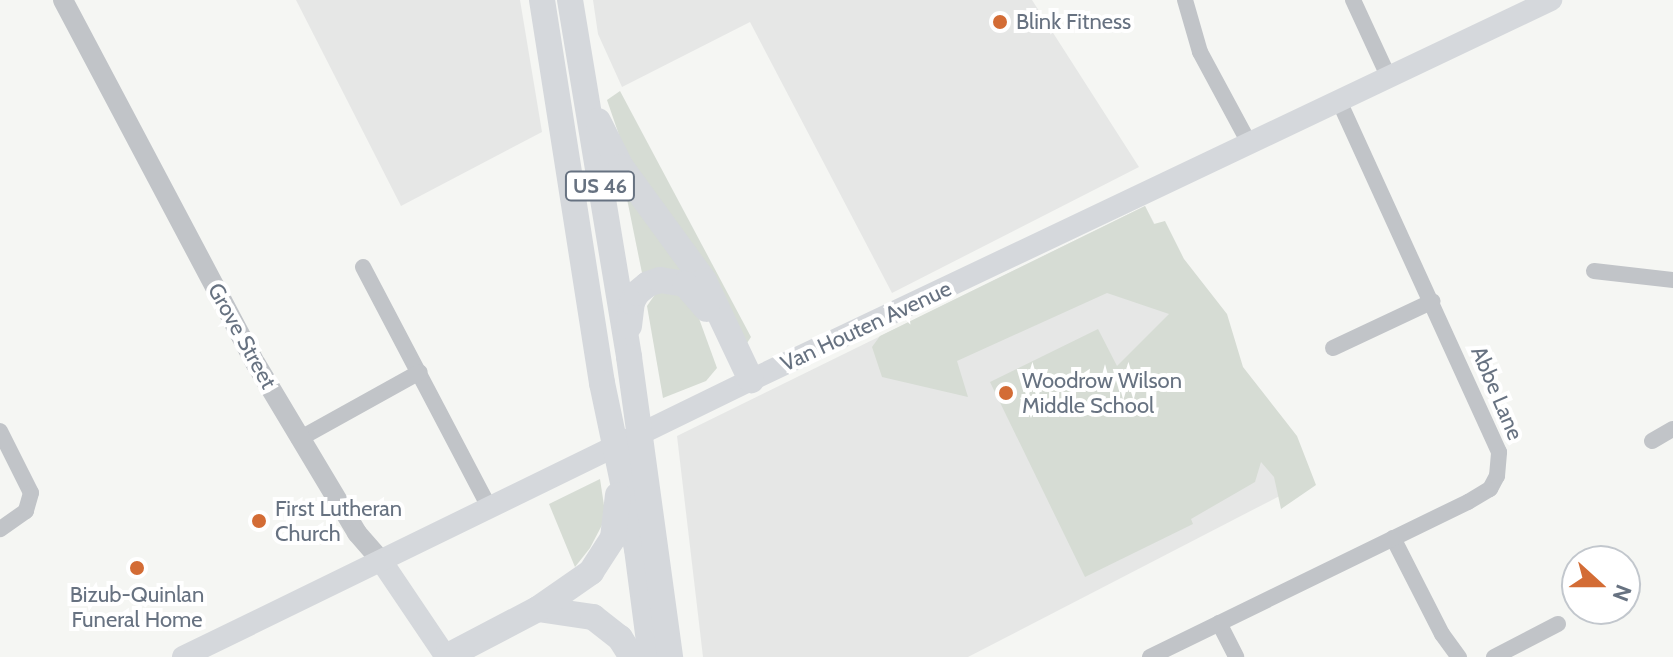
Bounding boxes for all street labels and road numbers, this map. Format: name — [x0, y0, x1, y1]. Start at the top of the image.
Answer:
road number: US 46 — [564, 170, 636, 202]
street label: Van Houten Avenue — [777, 275, 955, 377]
street label: Grove Street — [202, 279, 282, 393]
street label: Abbe Lane — [1465, 342, 1529, 444]

